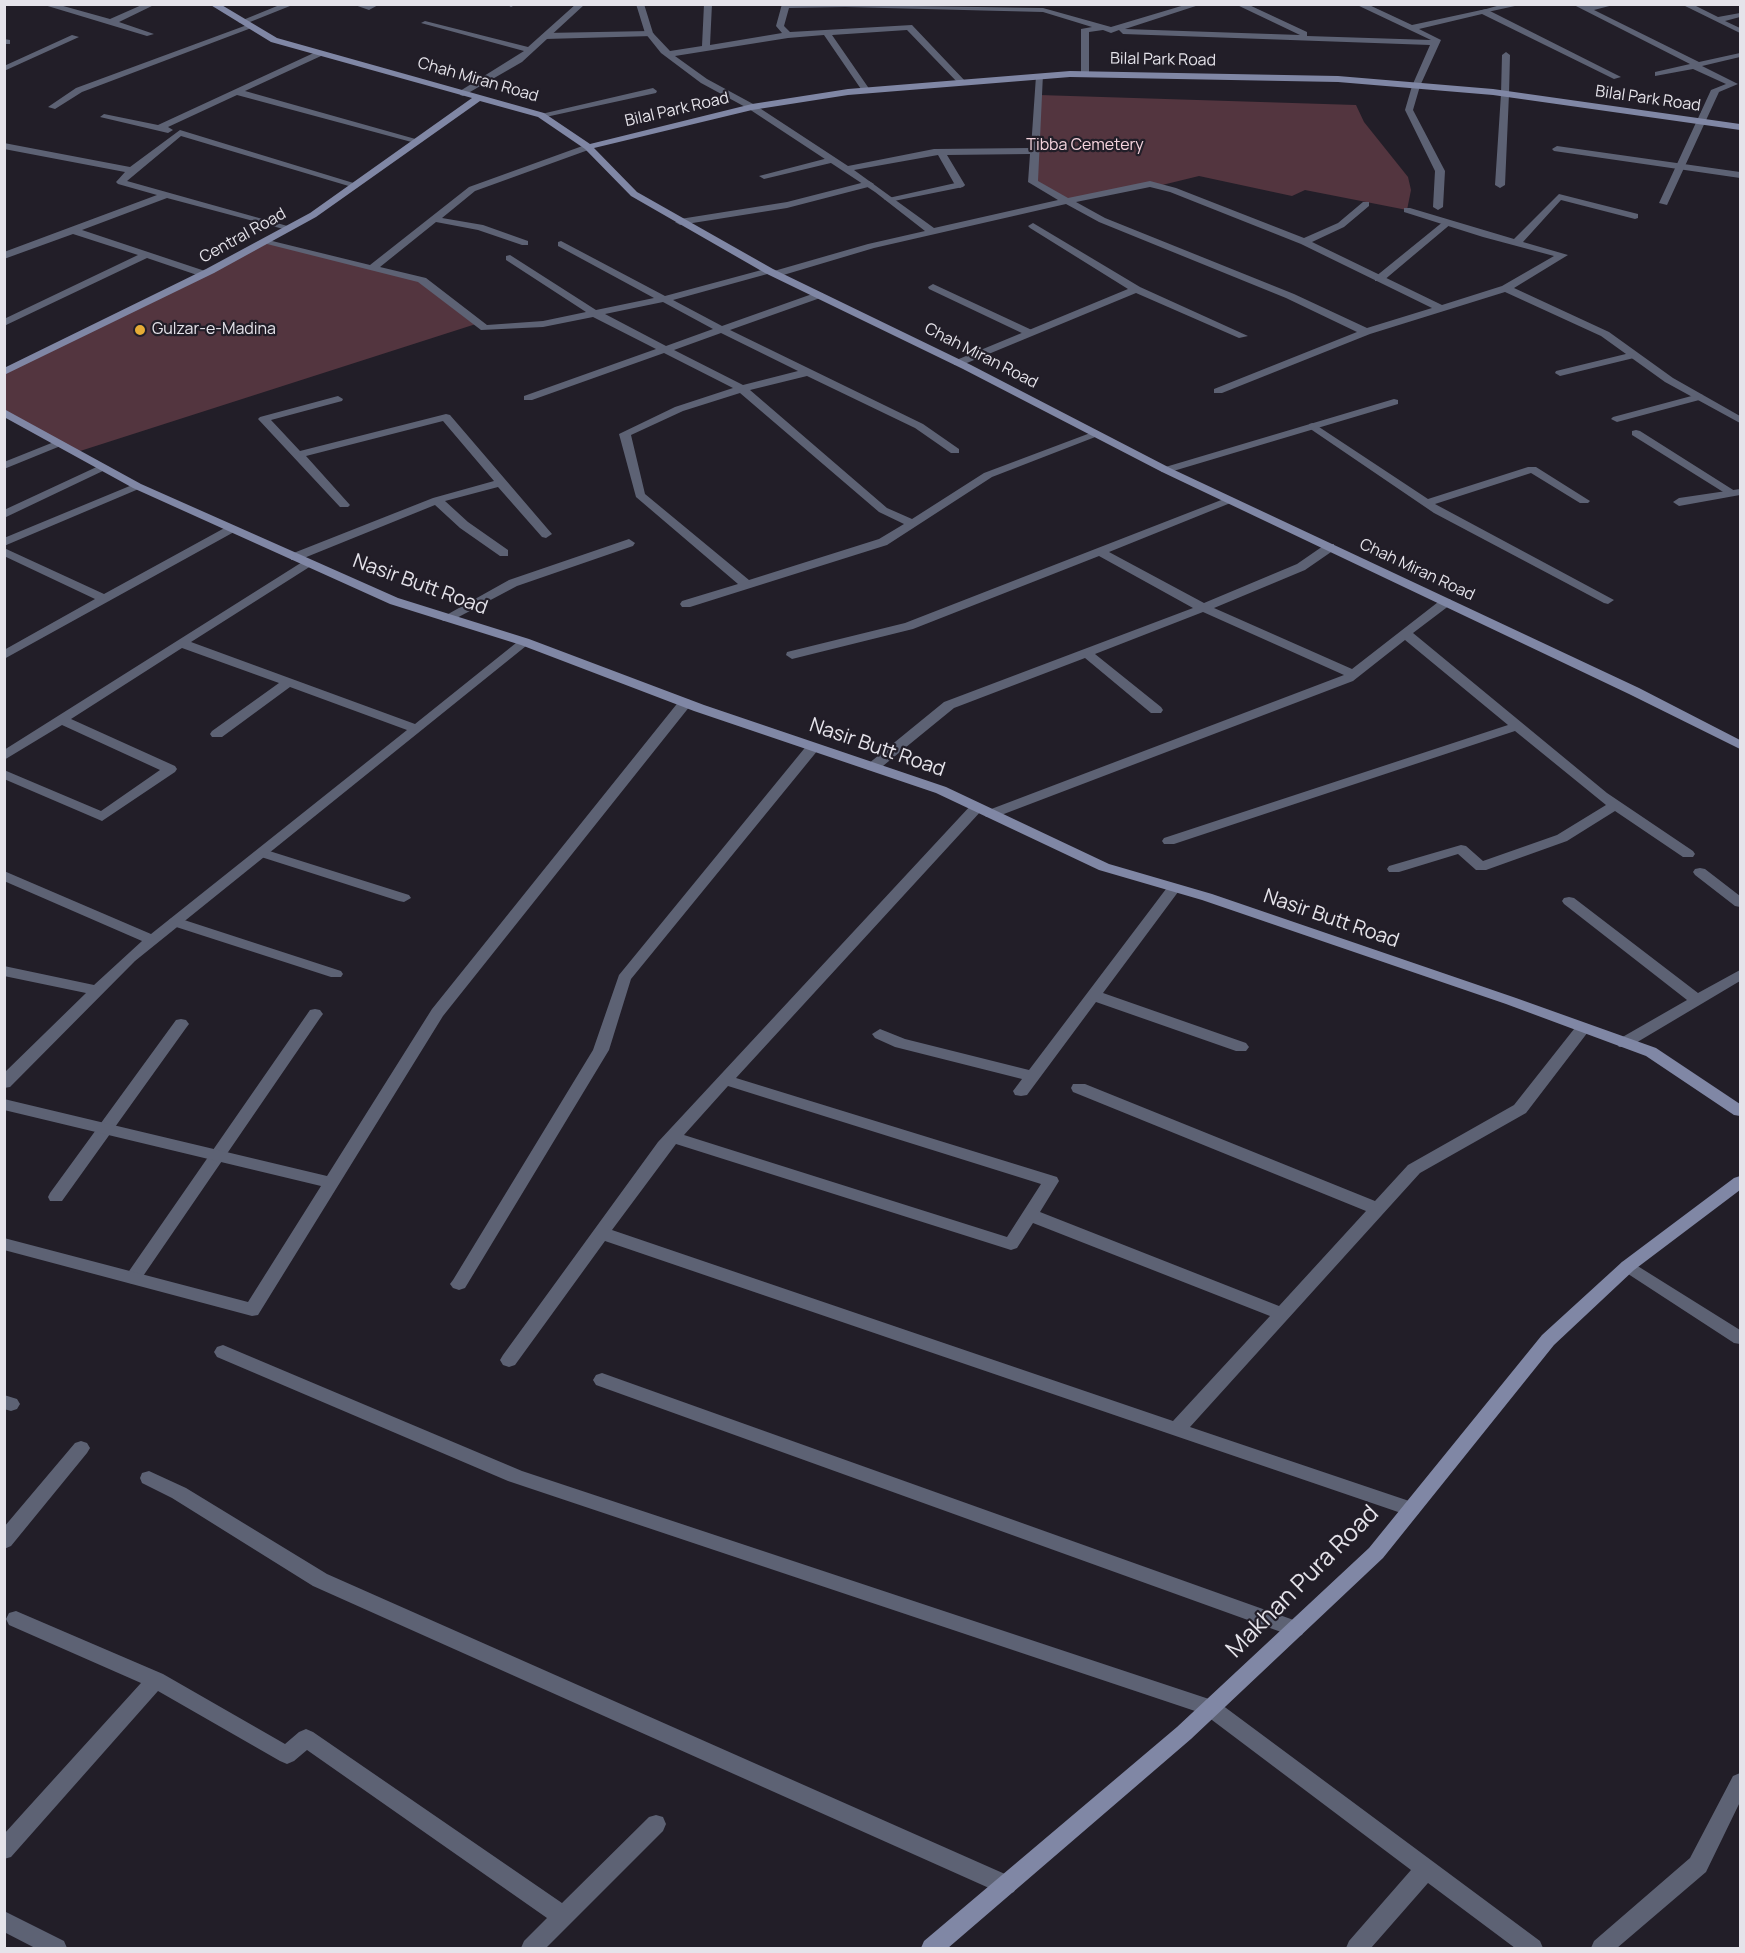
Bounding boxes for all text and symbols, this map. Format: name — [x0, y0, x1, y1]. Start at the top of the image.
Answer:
street label: Bilal Park Road — [1110, 49, 1216, 71]
street label: Chah Miran Road — [415, 54, 541, 106]
street label: Bilal Park Road — [1594, 82, 1702, 116]
street label: Bilal Park Road — [623, 89, 731, 131]
park label: Tibba Cemetery — [1026, 136, 1144, 156]
street label: Central Road — [197, 204, 289, 268]
street label: Chah Miran Road — [921, 319, 1041, 393]
place label: Gulzar-e-Madina — [152, 320, 276, 340]
marker: Gulzar-e-Madina — [133, 323, 147, 337]
street label: Chah Miran Road — [1356, 535, 1478, 605]
street label: Nasir Butt Road — [349, 550, 491, 620]
street label: Nasir Butt Road — [806, 714, 948, 782]
street label: Nasir Butt Road — [1260, 885, 1402, 953]
street label: Makhan Pura Road — [1221, 1500, 1385, 1664]

